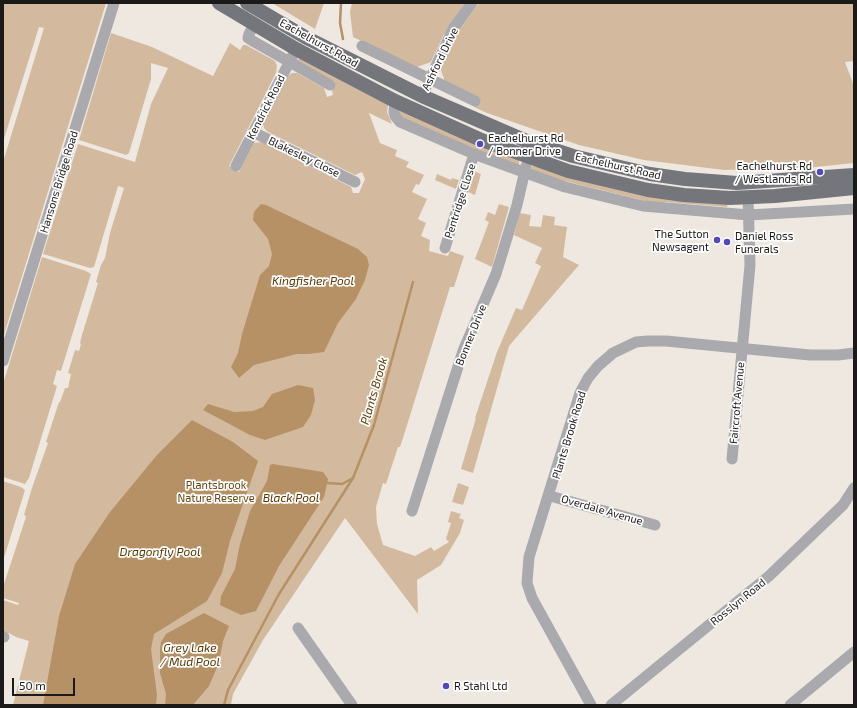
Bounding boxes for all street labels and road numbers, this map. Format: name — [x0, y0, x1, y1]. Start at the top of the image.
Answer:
street label: Eachelhurst Road — [277, 16, 361, 70]
street label: Ashford Drive — [419, 25, 461, 93]
street label: Kendrick Road — [244, 72, 288, 142]
street label: Hansons Bridge Road — [37, 129, 81, 235]
street label: Blakesley Close — [266, 134, 342, 180]
street label: Eachelhurst Road — [574, 150, 662, 182]
street label: Pentridge Close — [442, 162, 478, 240]
street label: Bonner Drive — [453, 303, 489, 367]
street label: Faircroft Avenue — [727, 361, 747, 445]
street label: Plants Brook Road — [549, 389, 589, 481]
street label: Overdale Avenue — [560, 492, 644, 528]
street label: Rosslyn Road — [708, 576, 768, 628]

